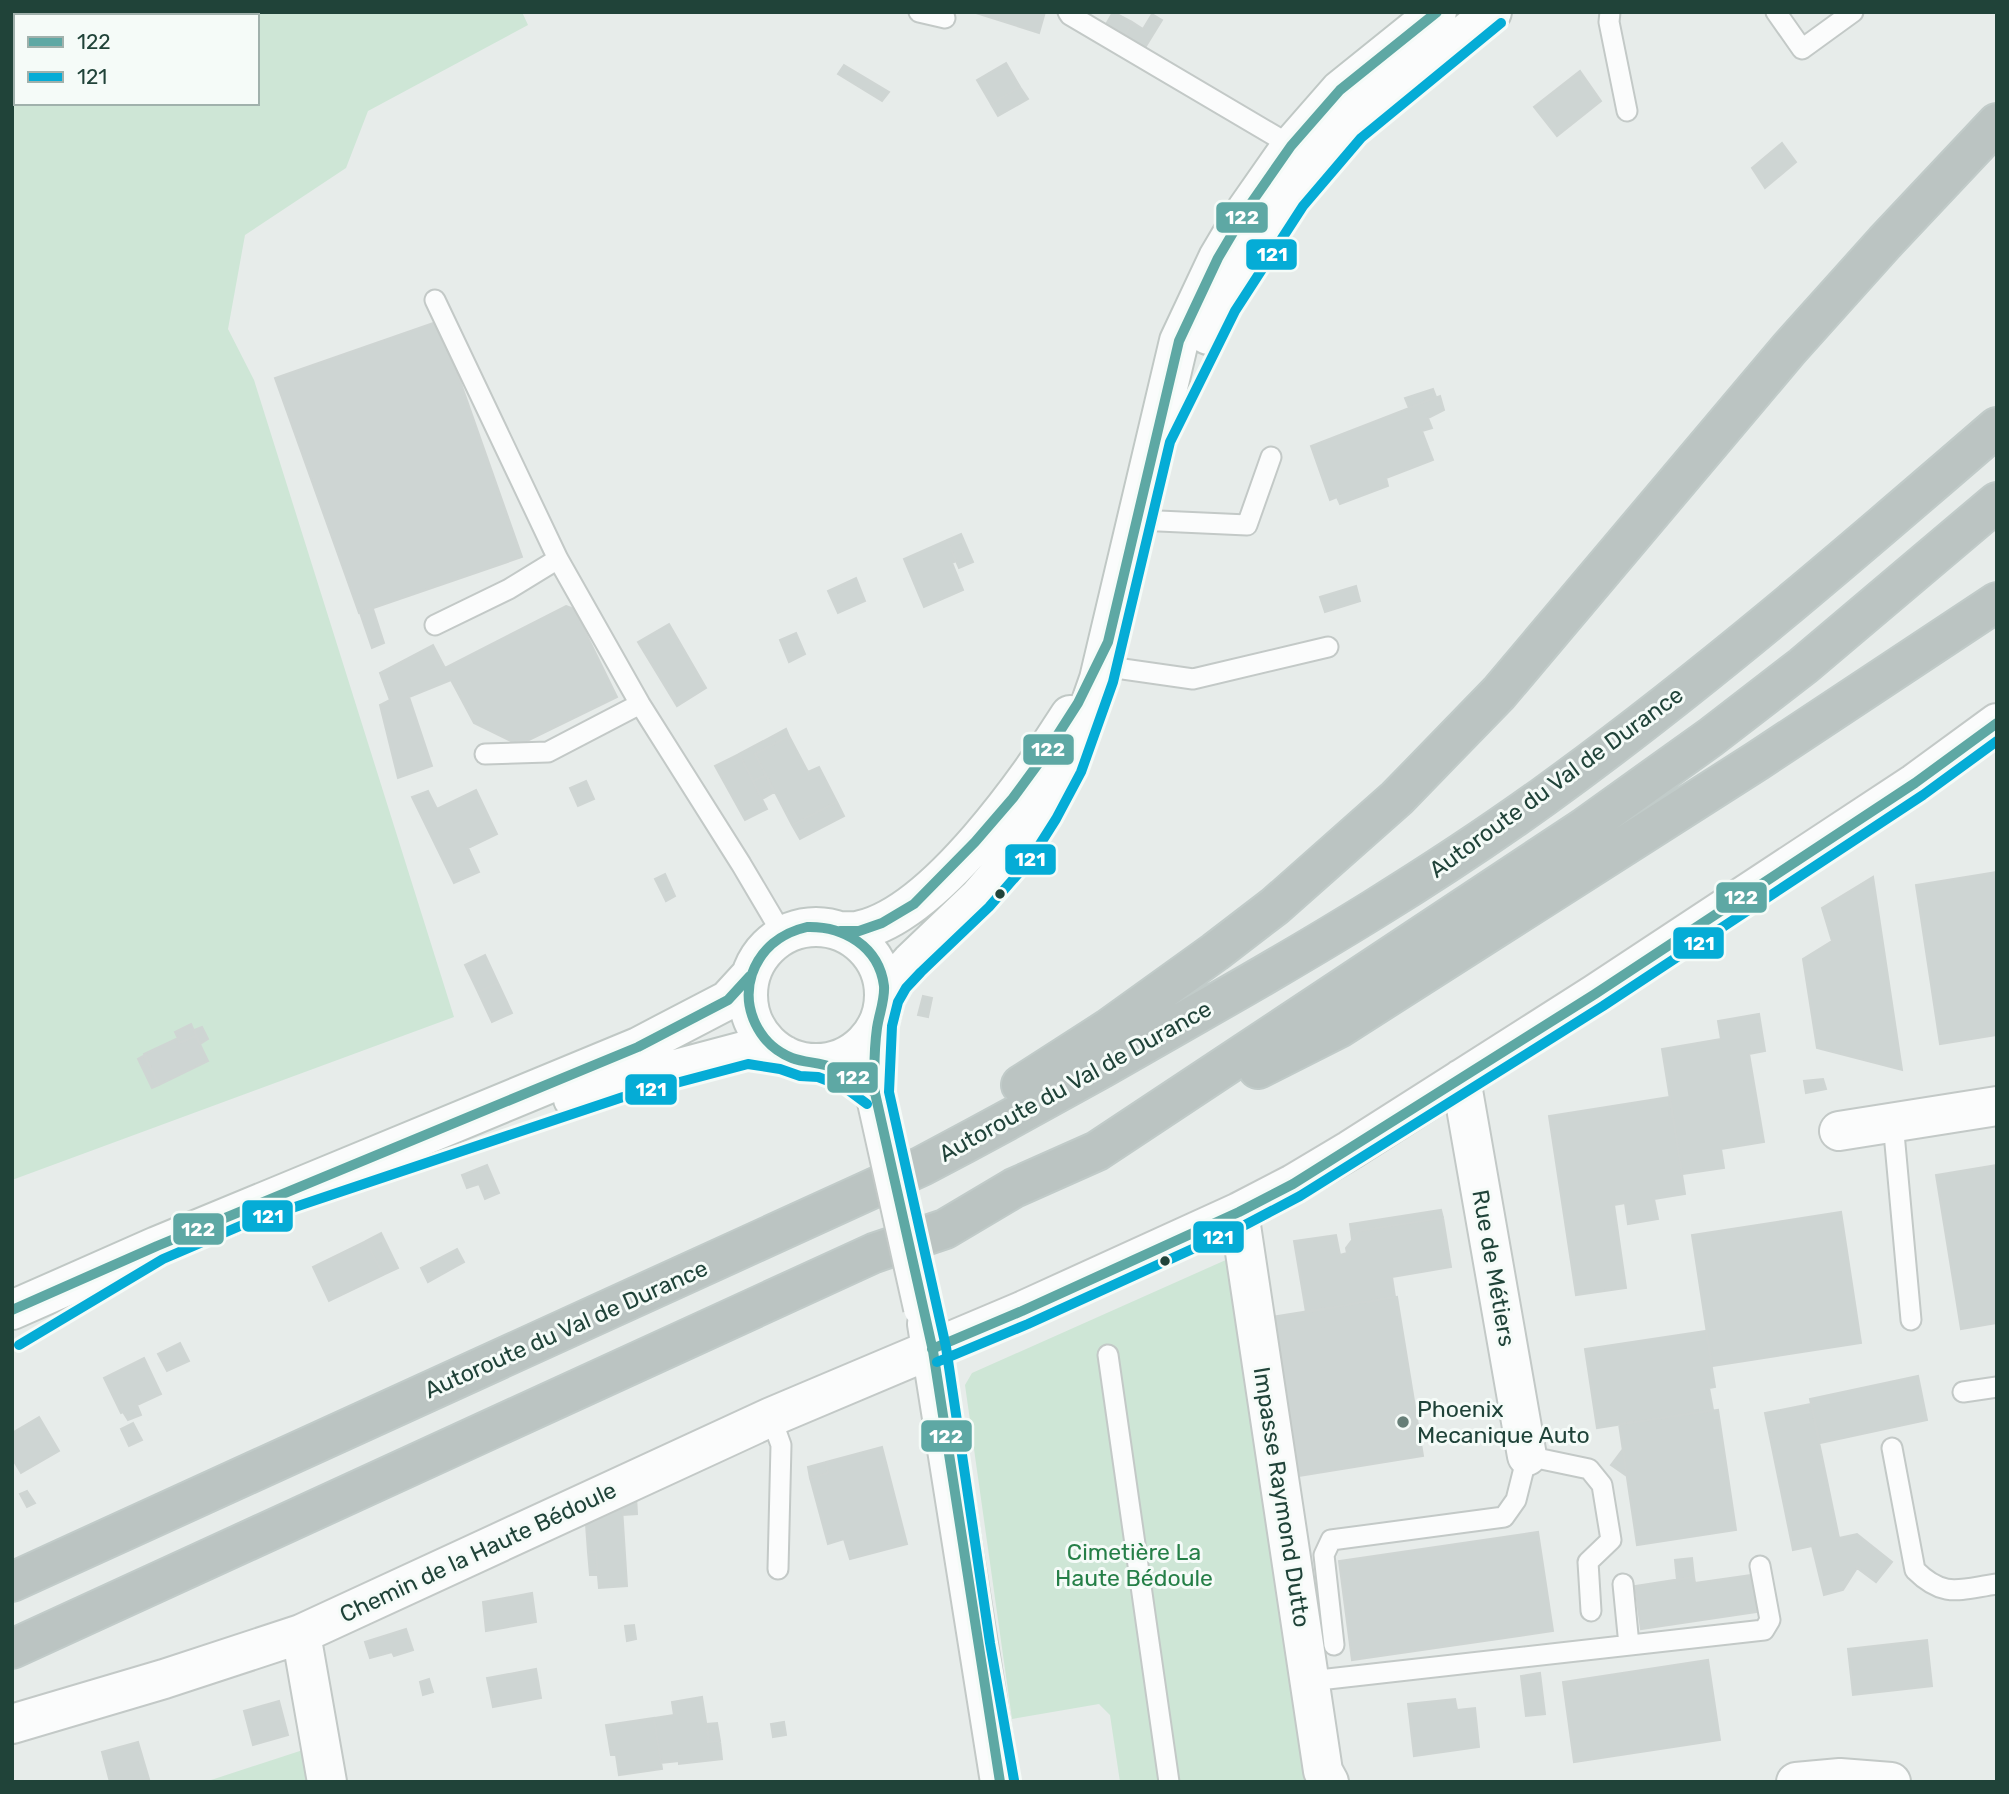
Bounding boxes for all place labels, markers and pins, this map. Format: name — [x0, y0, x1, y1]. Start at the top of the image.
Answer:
unlabelled marker — [993, 887, 1007, 901]
unlabelled marker — [1158, 1254, 1172, 1268]
place label: Phoenix Mecanique Auto — [1417, 1395, 1590, 1449]
marker: Phoenix Mecanique Auto — [1395, 1414, 1411, 1430]

